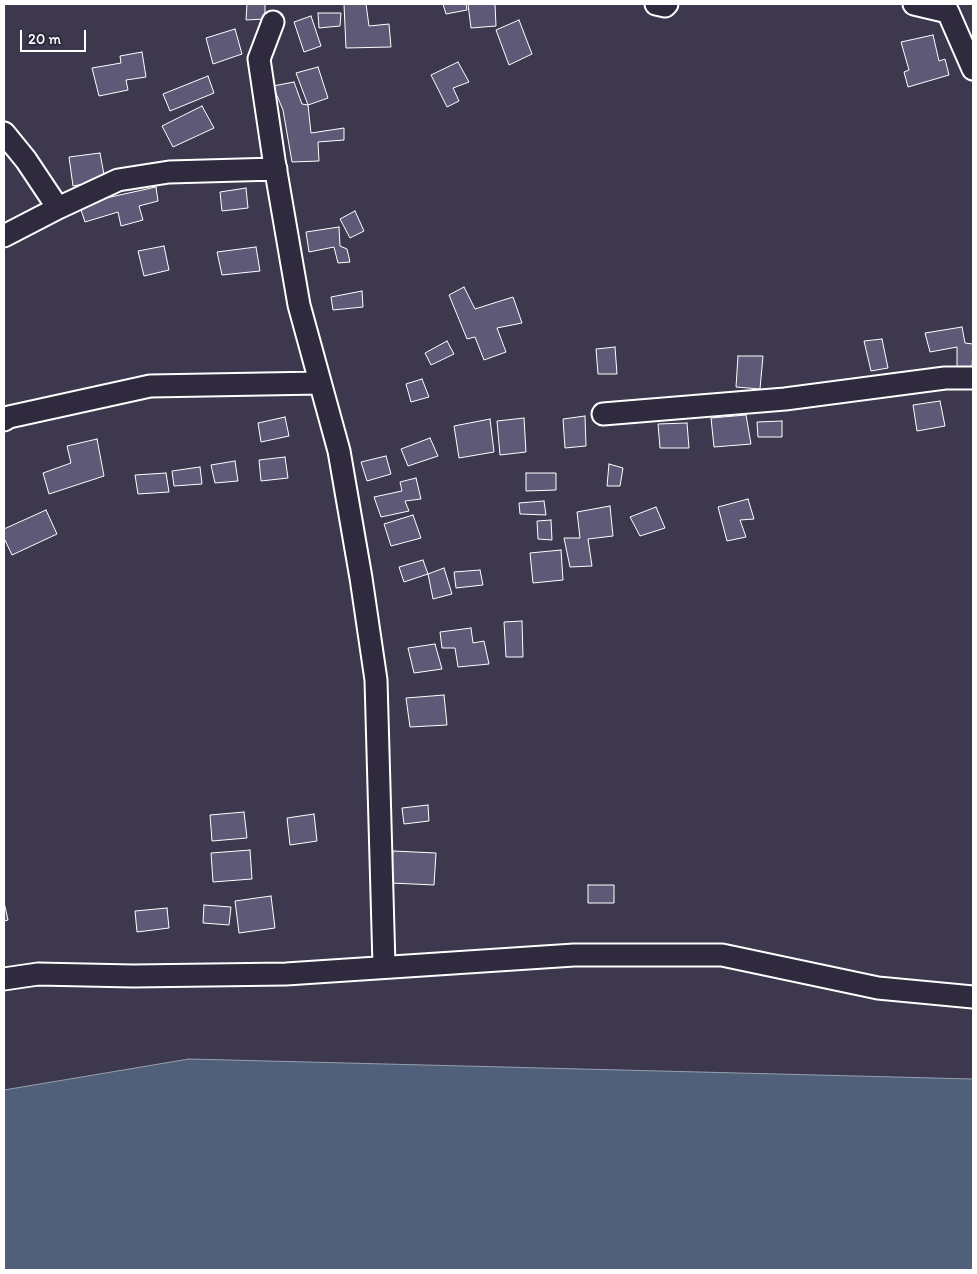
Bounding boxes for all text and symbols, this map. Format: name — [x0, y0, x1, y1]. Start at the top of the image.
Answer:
scale bar — [22, 20, 89, 52]
text: 20 m — [28, 30, 61, 48]

